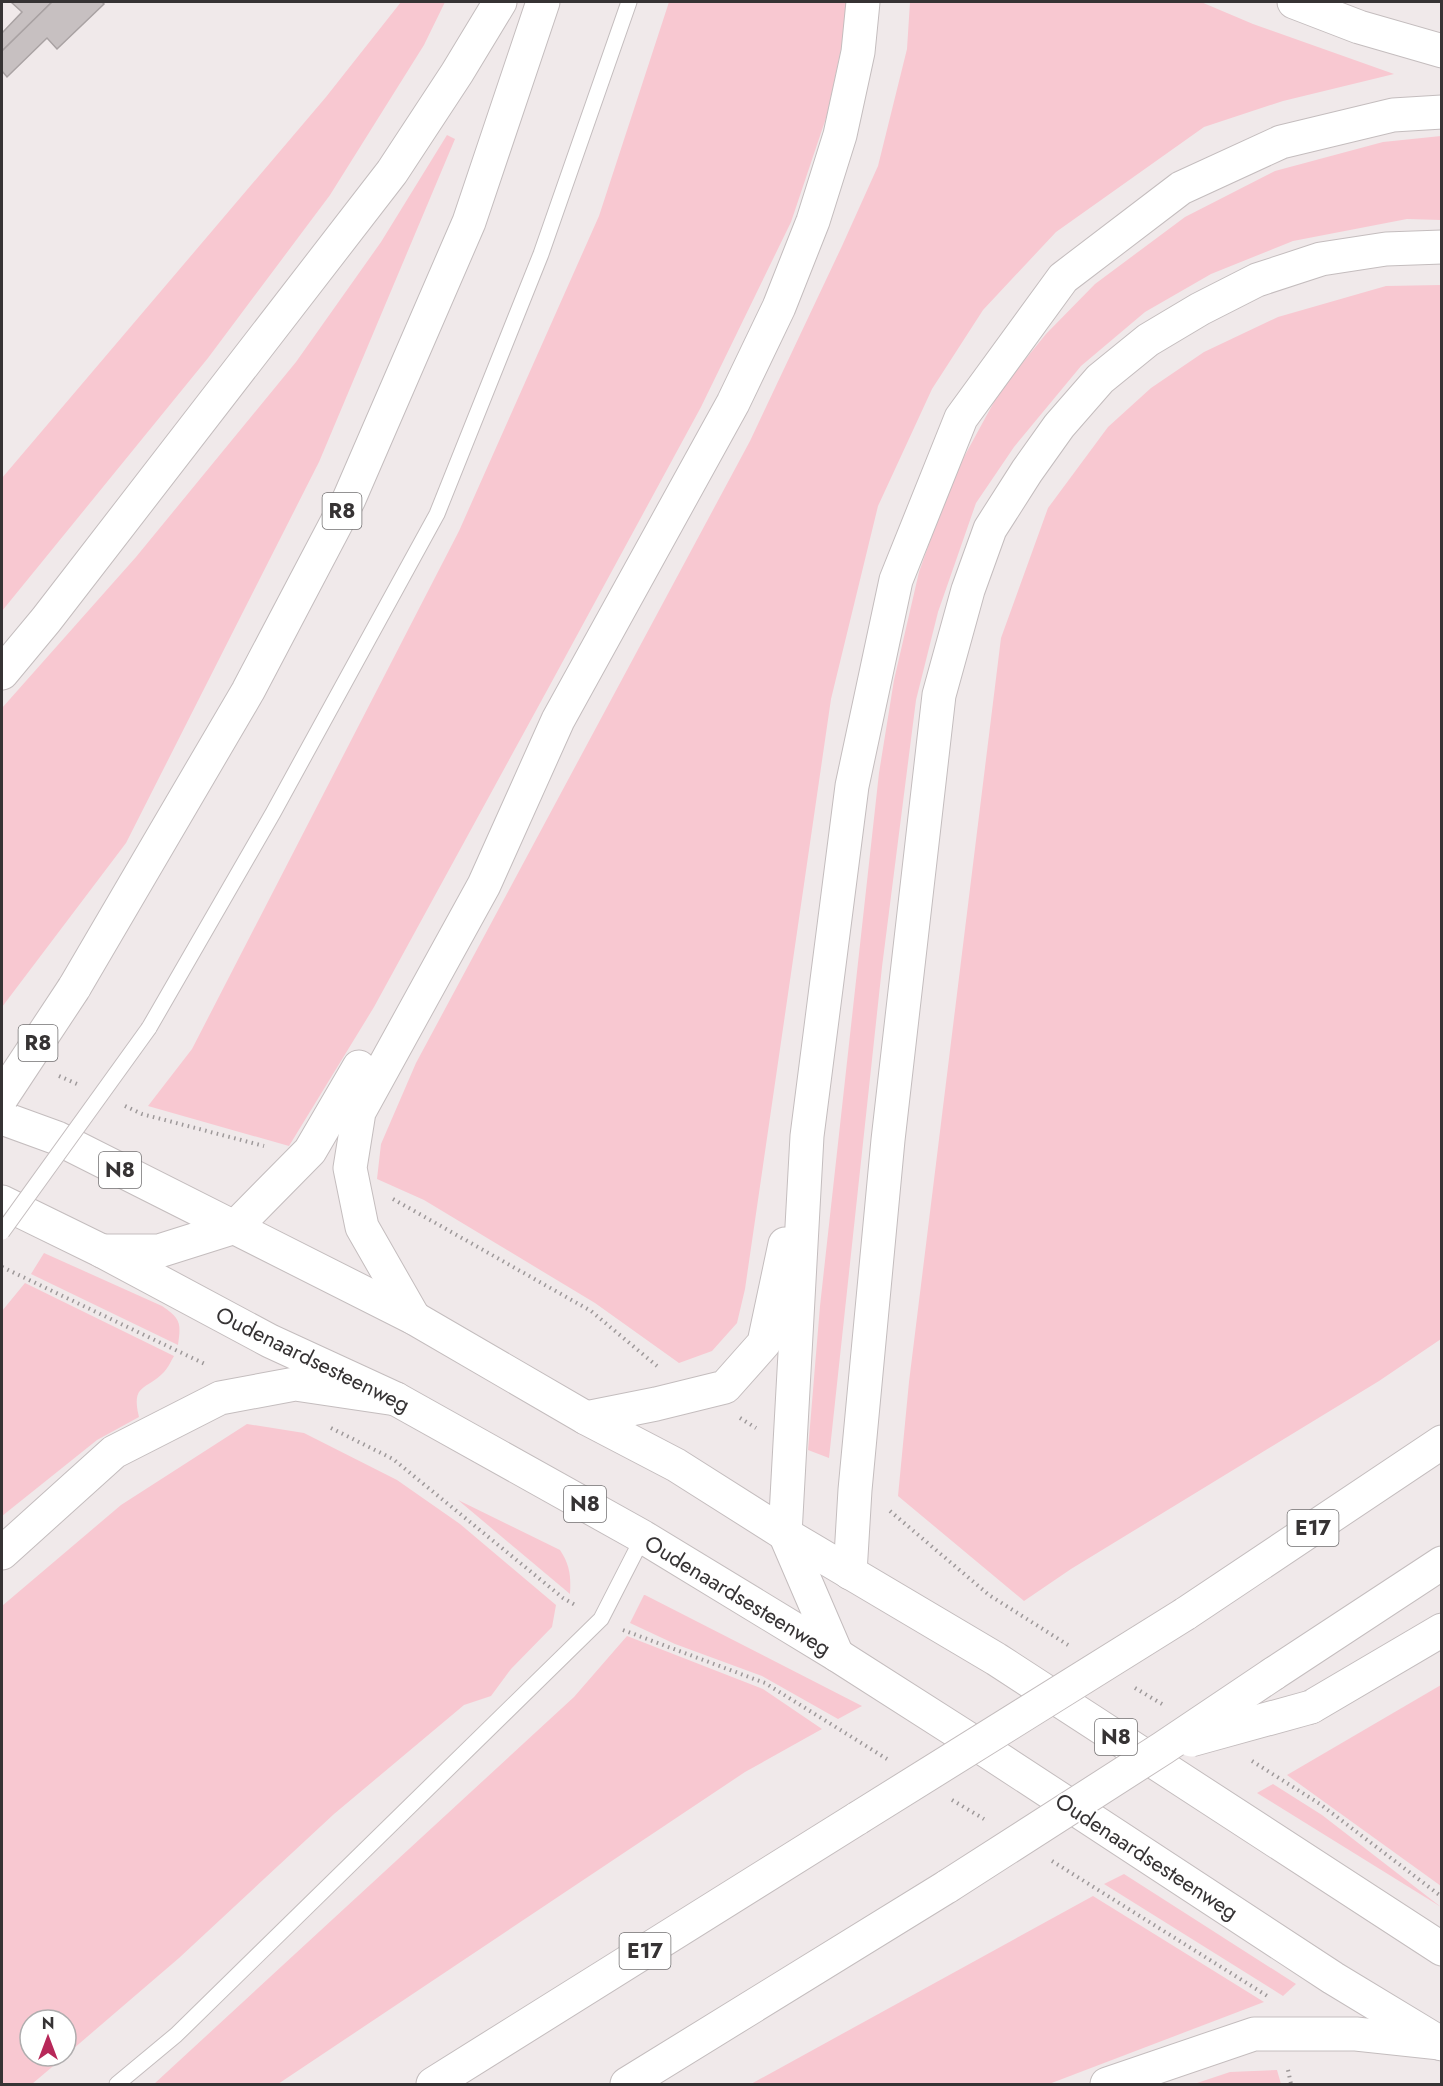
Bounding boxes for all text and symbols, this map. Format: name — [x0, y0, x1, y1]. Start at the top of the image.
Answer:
road number: R8 — [322, 493, 362, 529]
road number: R8 — [18, 1025, 57, 1061]
road number: N8 — [99, 1152, 141, 1188]
street label: Oudenaardsesteenweg — [210, 1298, 416, 1420]
road number: N8 — [564, 1486, 606, 1522]
road number: E17 — [1288, 1510, 1338, 1546]
street label: Oudenaardsesteenweg — [639, 1527, 837, 1663]
road number: N8 — [1095, 1719, 1137, 1755]
street label: Oudenaardsesteenweg — [1049, 1785, 1245, 1927]
road number: E17 — [620, 1933, 670, 1969]
north arrow — [18, 2008, 78, 2068]
text: N — [42, 2012, 54, 2035]

